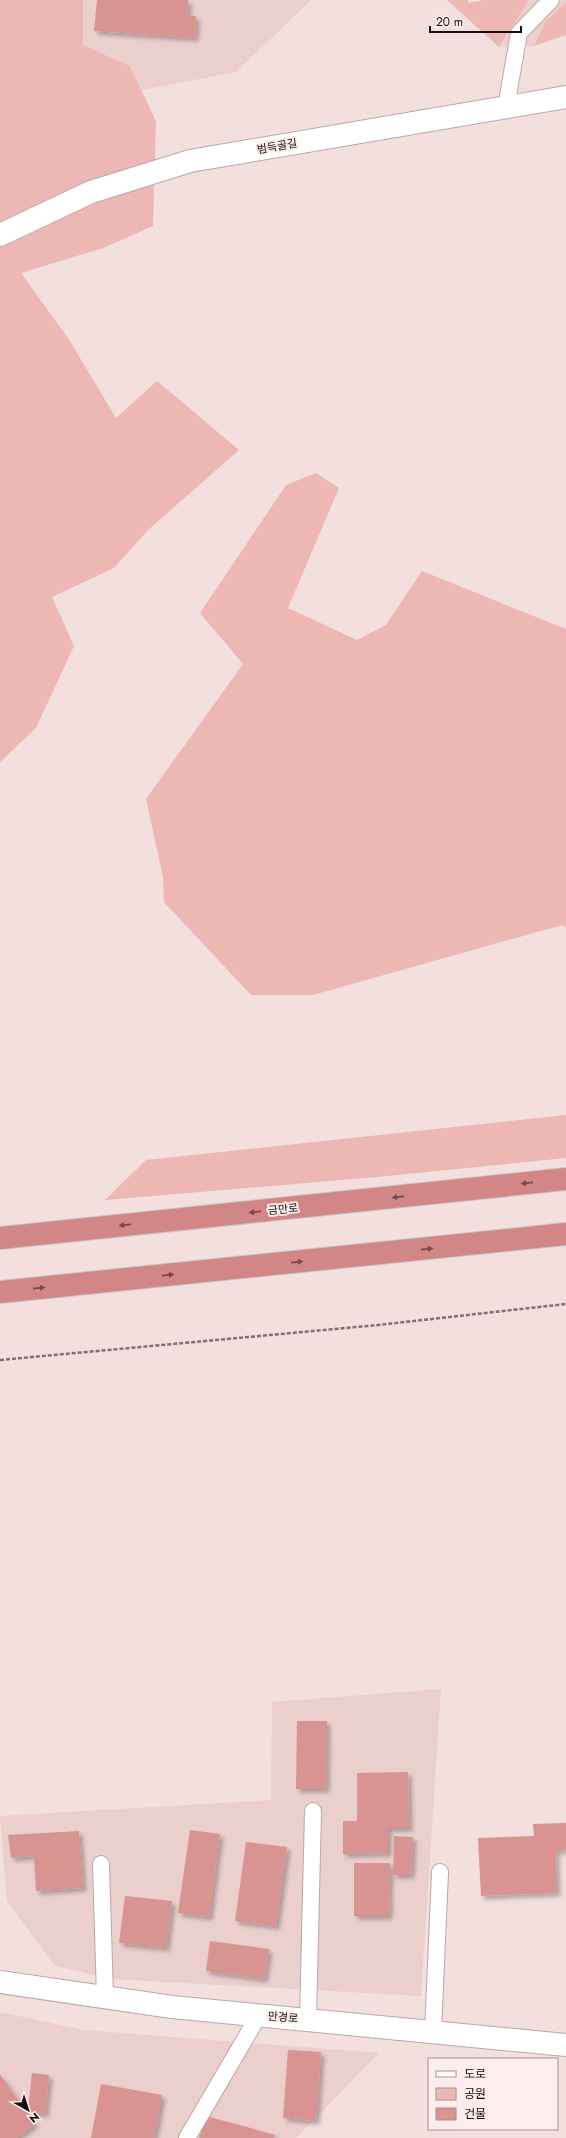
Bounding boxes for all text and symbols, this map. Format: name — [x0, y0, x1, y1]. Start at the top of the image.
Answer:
scale bar — [430, 8, 521, 34]
text: 20 m — [436, 13, 463, 31]
street label: 범득골길 — [256, 135, 298, 157]
one-way arrow — [521, 1180, 533, 1187]
one-way arrow — [392, 1194, 404, 1200]
street label: 금만로 — [267, 1199, 299, 1219]
one-way arrow — [249, 1208, 261, 1215]
one-way arrow — [119, 1222, 131, 1228]
one-way arrow — [421, 1245, 433, 1252]
one-way arrow — [291, 1259, 303, 1265]
one-way arrow — [162, 1272, 174, 1278]
one-way arrow — [33, 1285, 45, 1292]
street label: 만경로 — [267, 2008, 299, 2026]
legend — [428, 2058, 558, 2130]
text: 도로 — [464, 2065, 486, 2083]
text: 공원 — [464, 2085, 486, 2103]
north arrow — [8, 2090, 48, 2130]
text: 건물 — [464, 2105, 486, 2123]
text: N — [26, 2109, 43, 2127]

